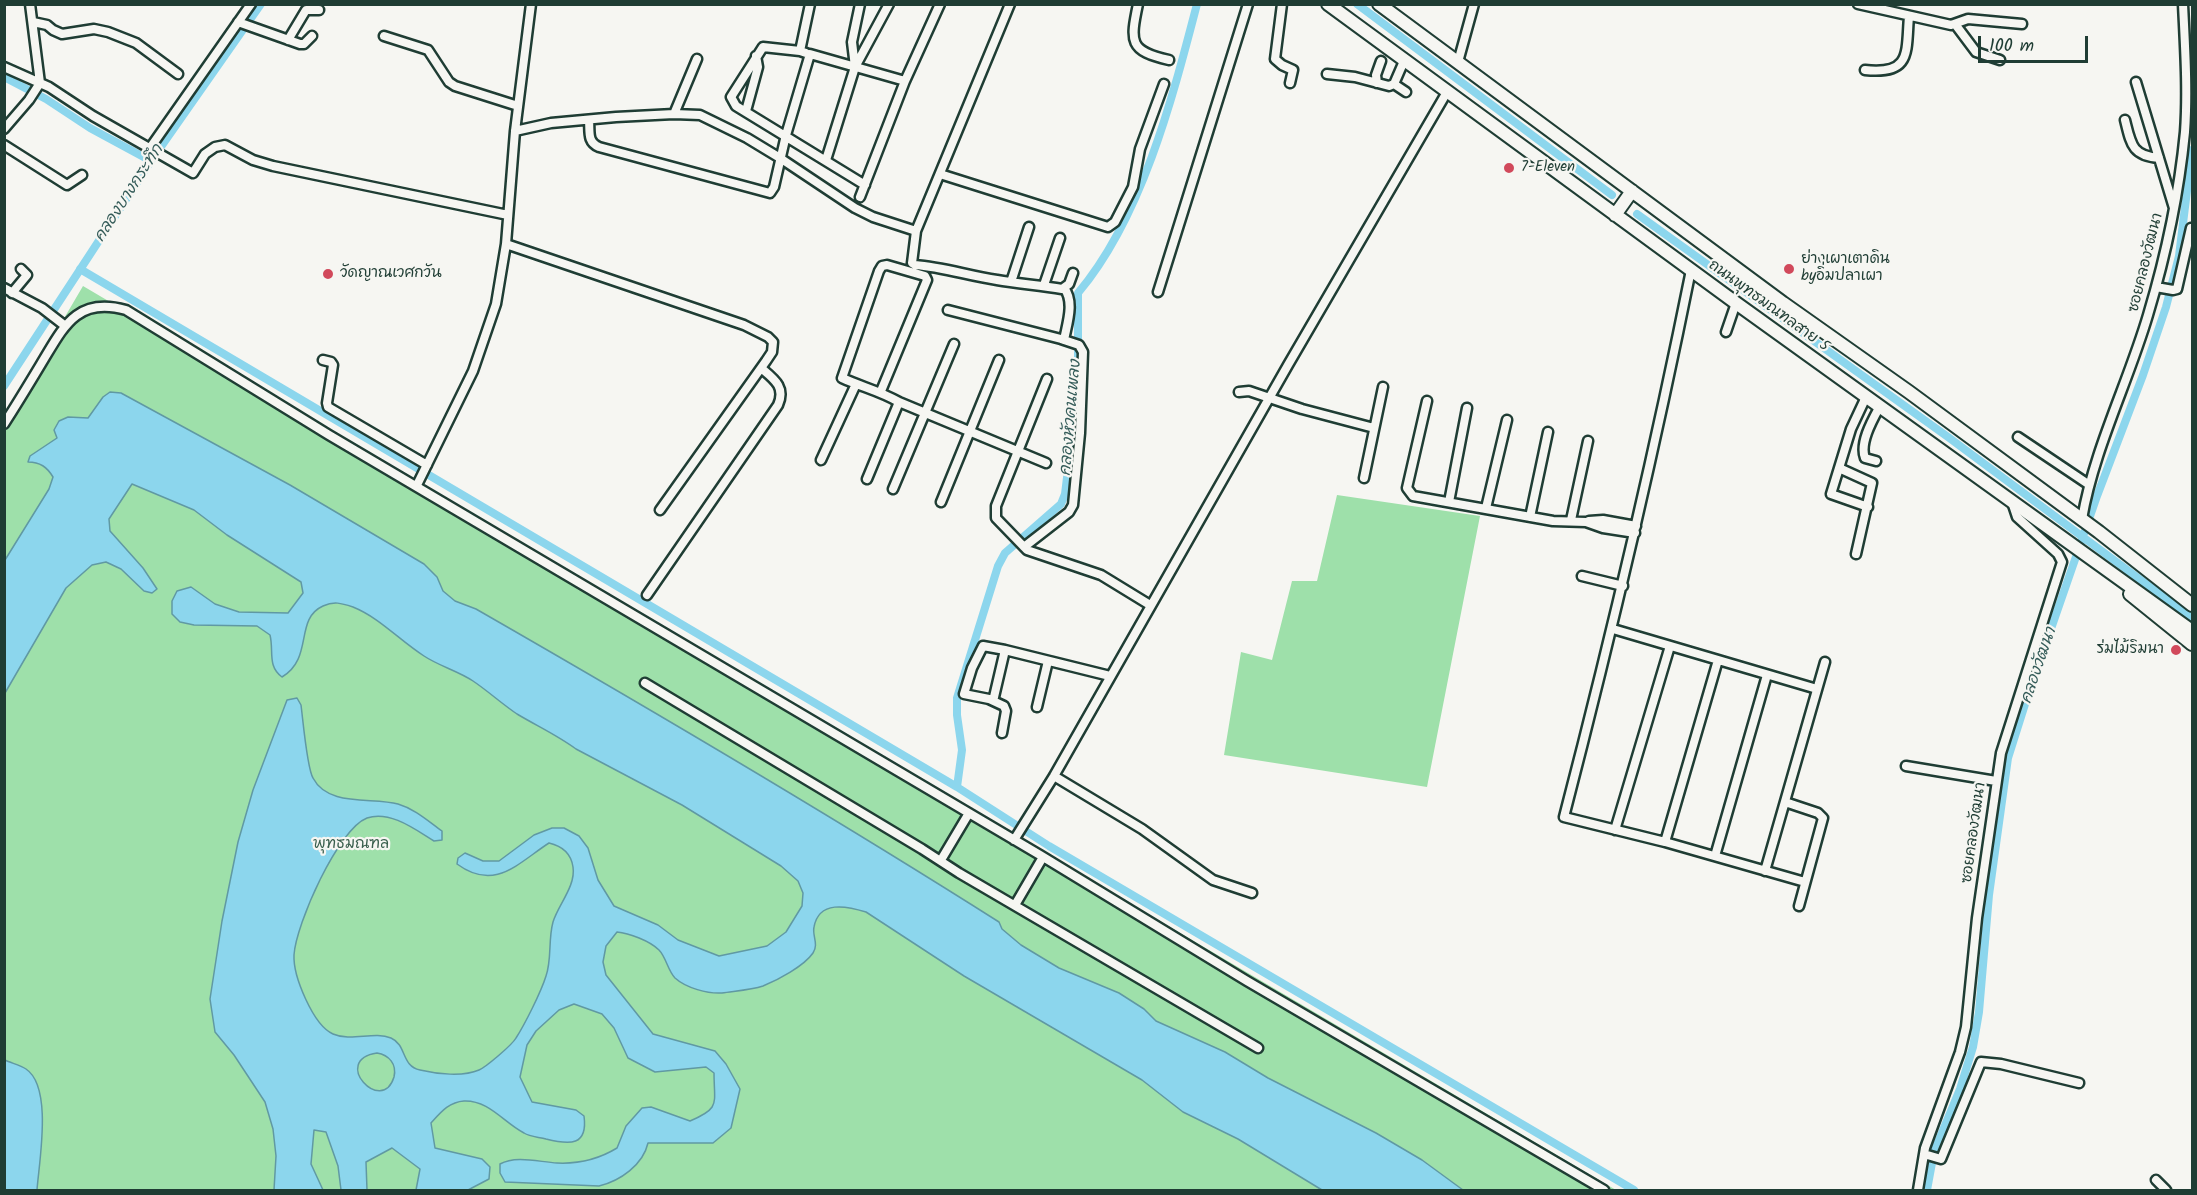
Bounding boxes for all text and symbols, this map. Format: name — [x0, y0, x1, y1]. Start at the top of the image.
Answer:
scale bar — [1981, 24, 2090, 62]
text: 100 m — [1989, 32, 2034, 61]
water label: คลองบางกระทึก — [91, 142, 169, 246]
place label: 7-Eleven — [1521, 159, 1575, 177]
marker: 7-Eleven — [1502, 161, 1516, 175]
street label: ซอยคลองวัฒนา — [2126, 211, 2168, 315]
place label: ย่างเผาเตาดิน byอิ่มปลาเผา — [1801, 251, 1890, 286]
street label: ถนนพุทธมณฑลสาย 5 — [1704, 257, 1832, 357]
marker: ย่างเผาเตาดิน byอิ่มปลาเผา — [1782, 262, 1796, 276]
place label: วัดญาณเวศกวัน — [340, 265, 442, 283]
marker: วัดญาณเวศกวัน — [321, 267, 335, 281]
water label: คลองหัวคนเพลง — [1057, 359, 1087, 477]
water label: คลองวัฒนา — [2018, 625, 2062, 707]
place label: ร่มไม้ริมนา — [2096, 641, 2164, 659]
marker: ร่มไม้ริมนา — [2169, 643, 2183, 657]
street label: ซอยคลองวัฒนา — [1959, 781, 1991, 885]
park label: พุทธมณฑล — [313, 836, 389, 854]

